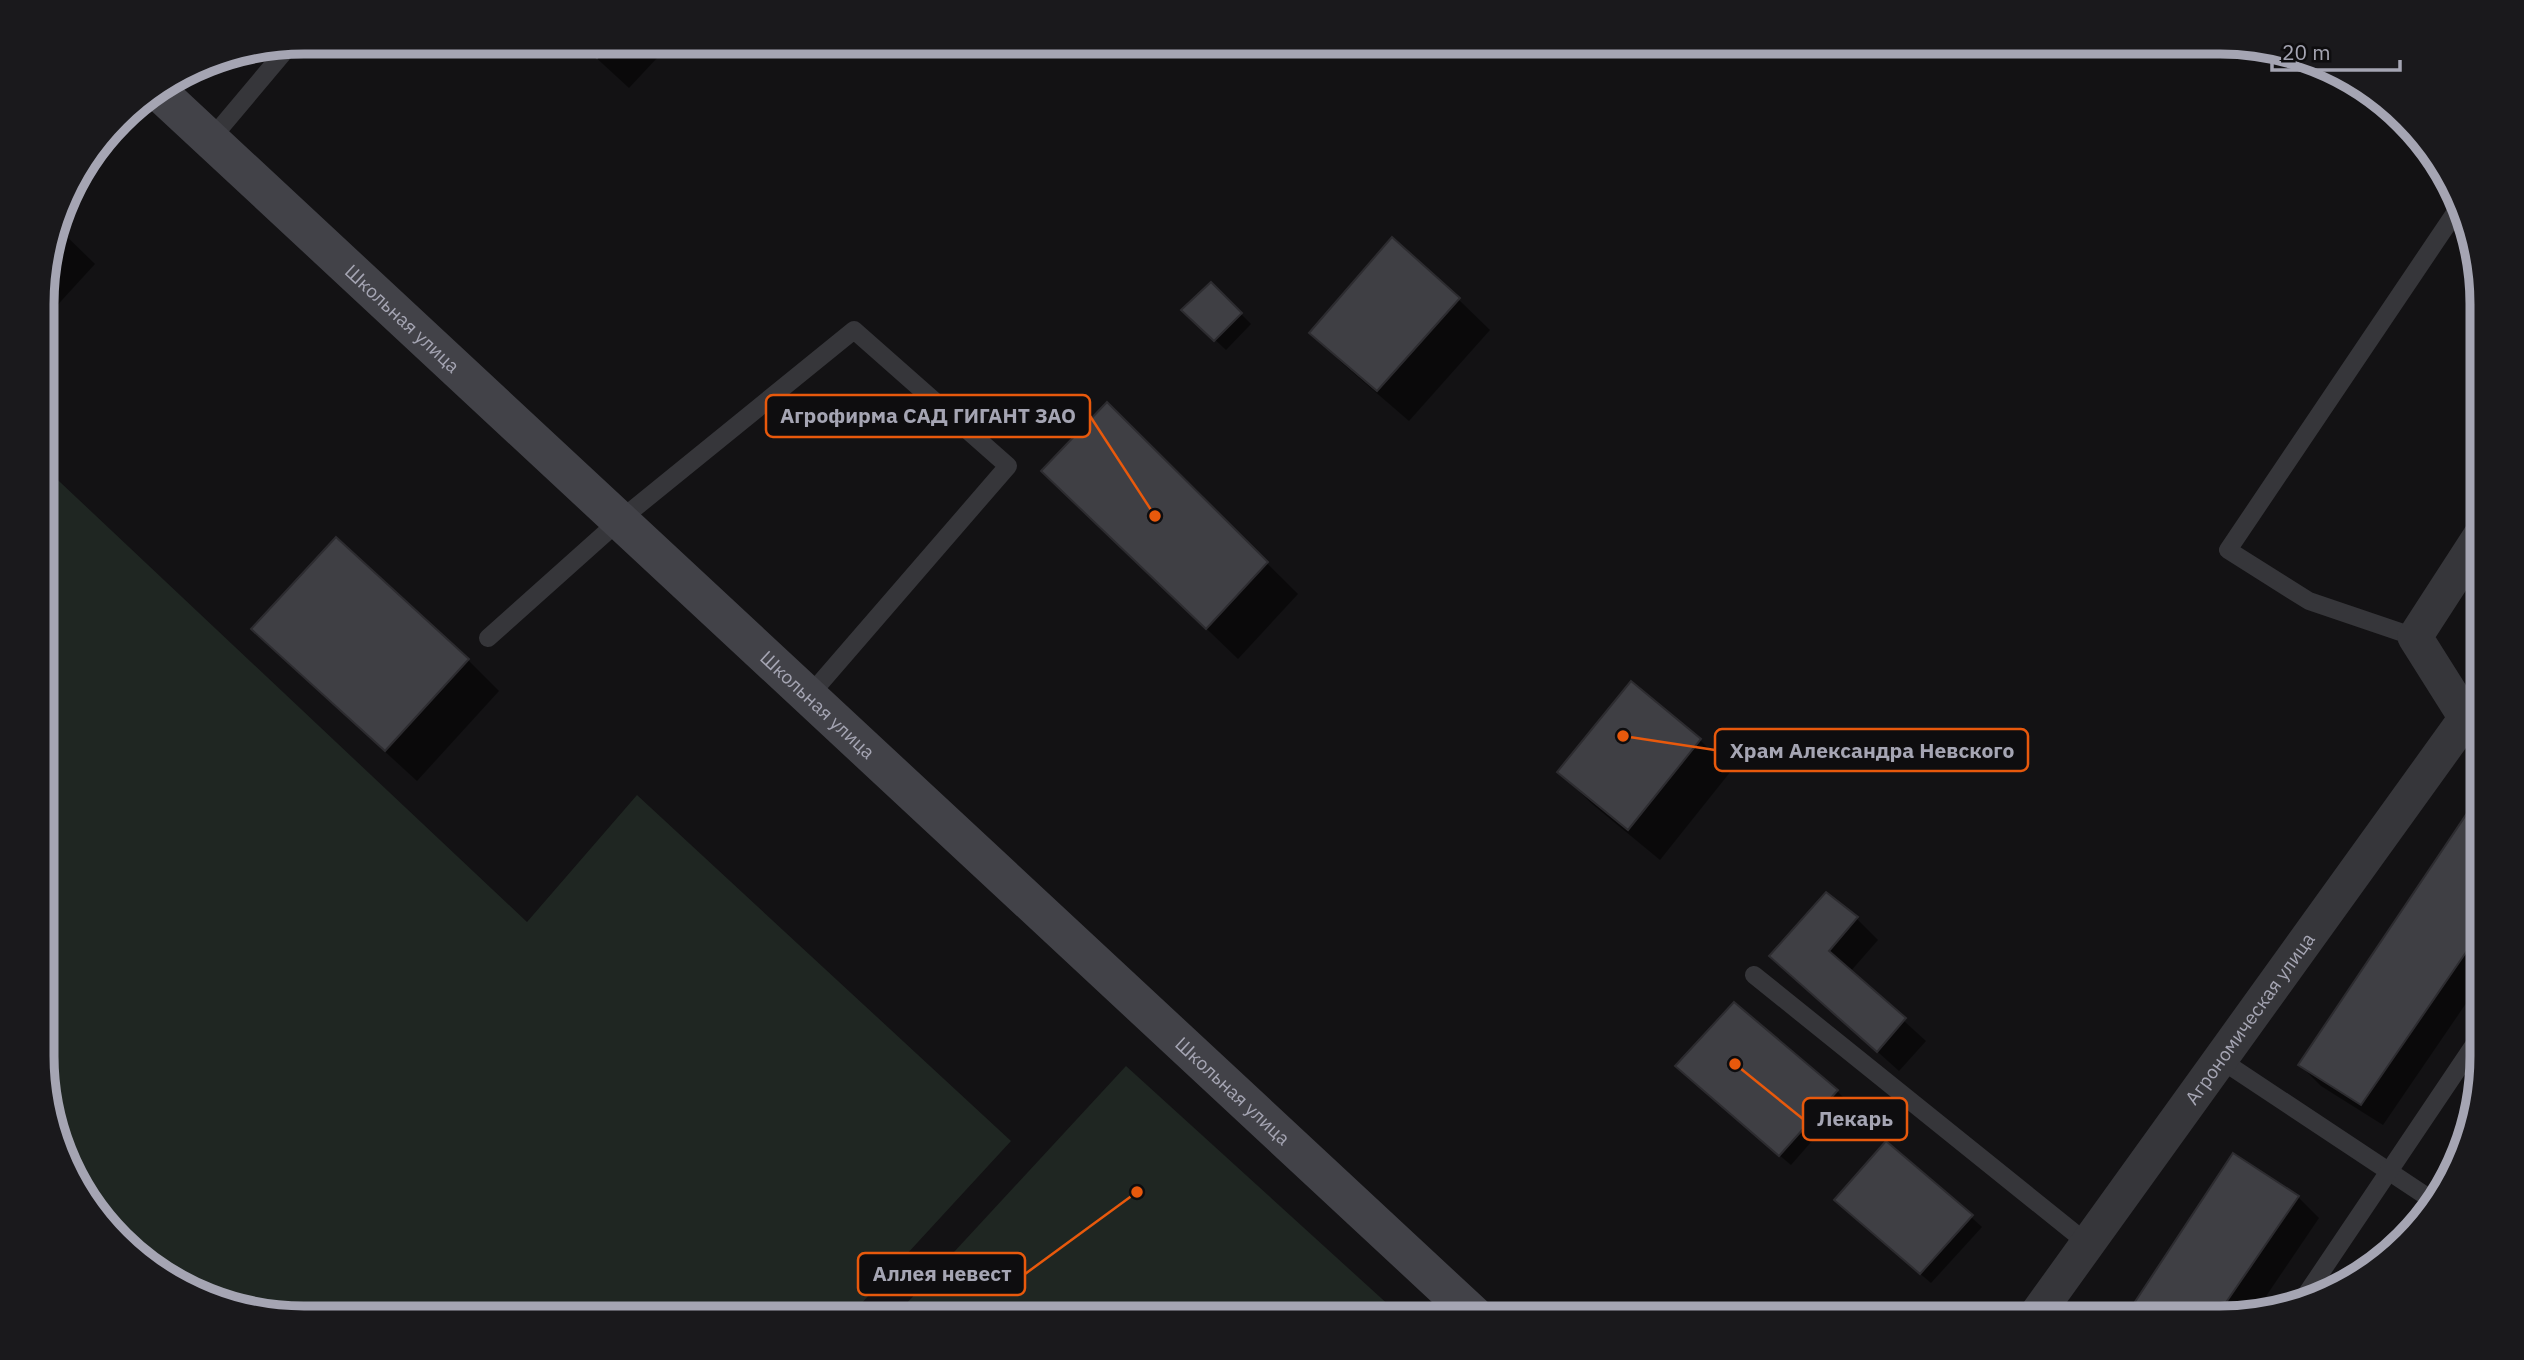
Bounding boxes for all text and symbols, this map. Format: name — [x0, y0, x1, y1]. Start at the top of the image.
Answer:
scale bar — [2272, 28, 2400, 72]
text: 20 m — [2282, 38, 2331, 66]
street label: Школьная улица — [340, 259, 465, 378]
callout: Агрофирма САД ГИГАНТ ЗАО — [766, 395, 1090, 437]
text: Агрофирма САД ГИГАНТ ЗАО — [780, 401, 1076, 429]
street label: Школьная улица — [755, 645, 880, 764]
callout: Храм Александра Невского — [1715, 729, 2028, 771]
text: Храм Александра Невского — [1730, 736, 2014, 764]
street label: Агрономическая улица — [2180, 928, 2320, 1109]
street label: Школьная улица — [1170, 1032, 1295, 1150]
callout: Лекарь — [1803, 1098, 1907, 1140]
text: Лекарь — [1817, 1104, 1893, 1132]
callout: Аллея невест — [858, 1253, 1025, 1295]
text: Аллея невест — [872, 1259, 1012, 1287]

